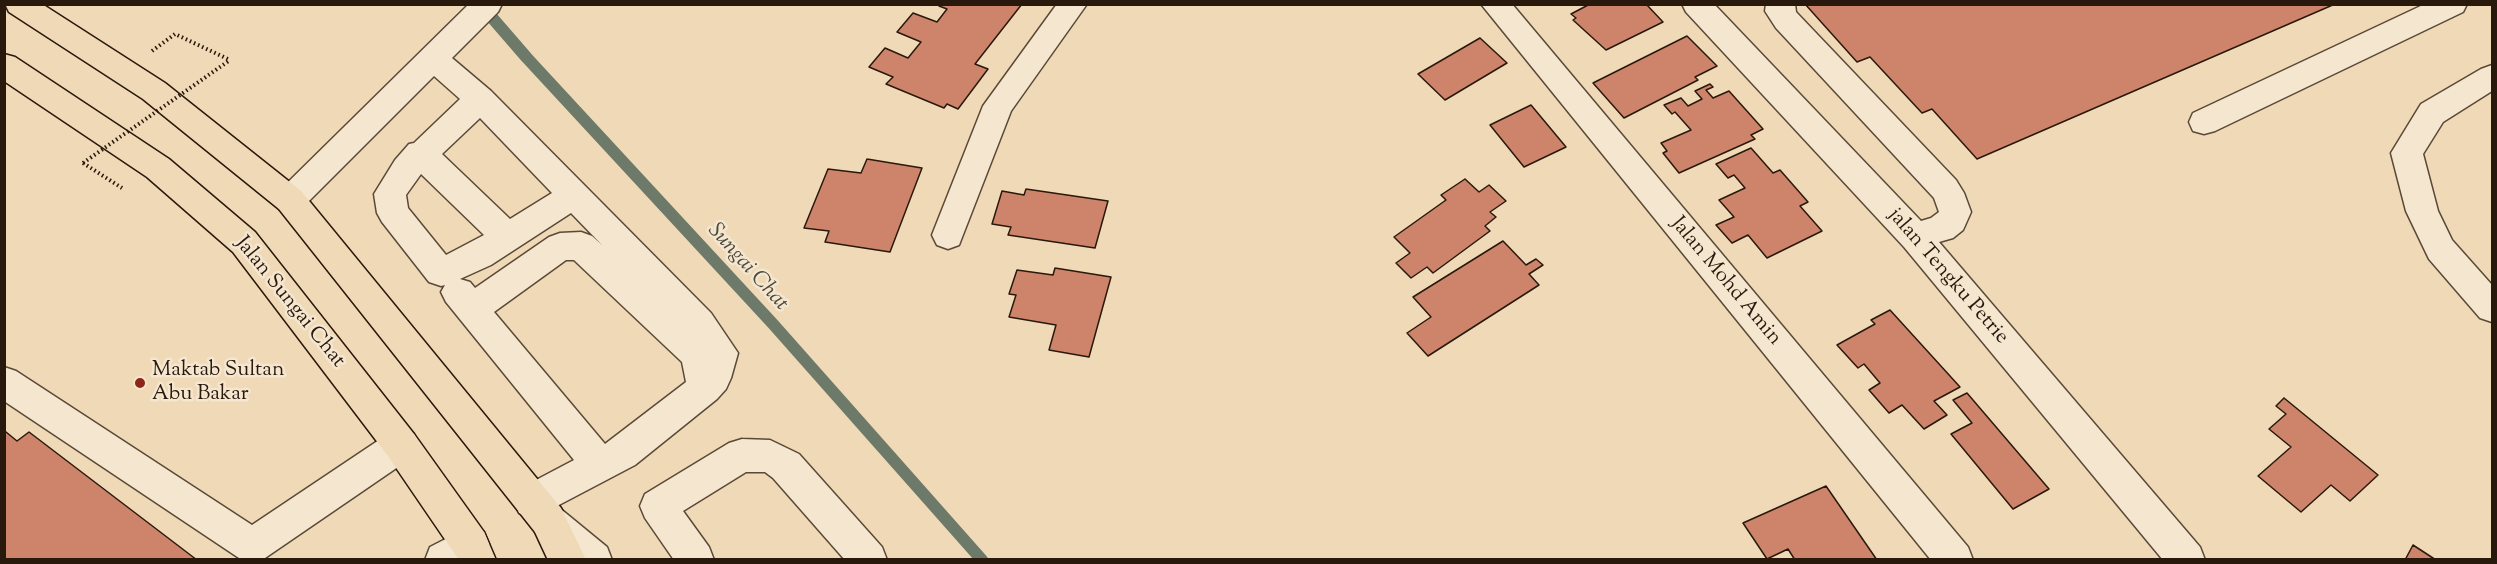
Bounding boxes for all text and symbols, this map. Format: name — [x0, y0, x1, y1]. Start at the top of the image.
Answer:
street label: jalan Tengku Petrie — [1881, 204, 2013, 350]
street label: Jalan Mohd Amin — [1664, 213, 1786, 351]
water label: Sungai Chat — [701, 219, 793, 317]
street label: Jalan Sungai Chat — [228, 232, 350, 374]
place label: Maktab Sultan Abu Bakar — [152, 358, 284, 408]
marker: Maktab Sultan Abu Bakar — [133, 376, 147, 390]

